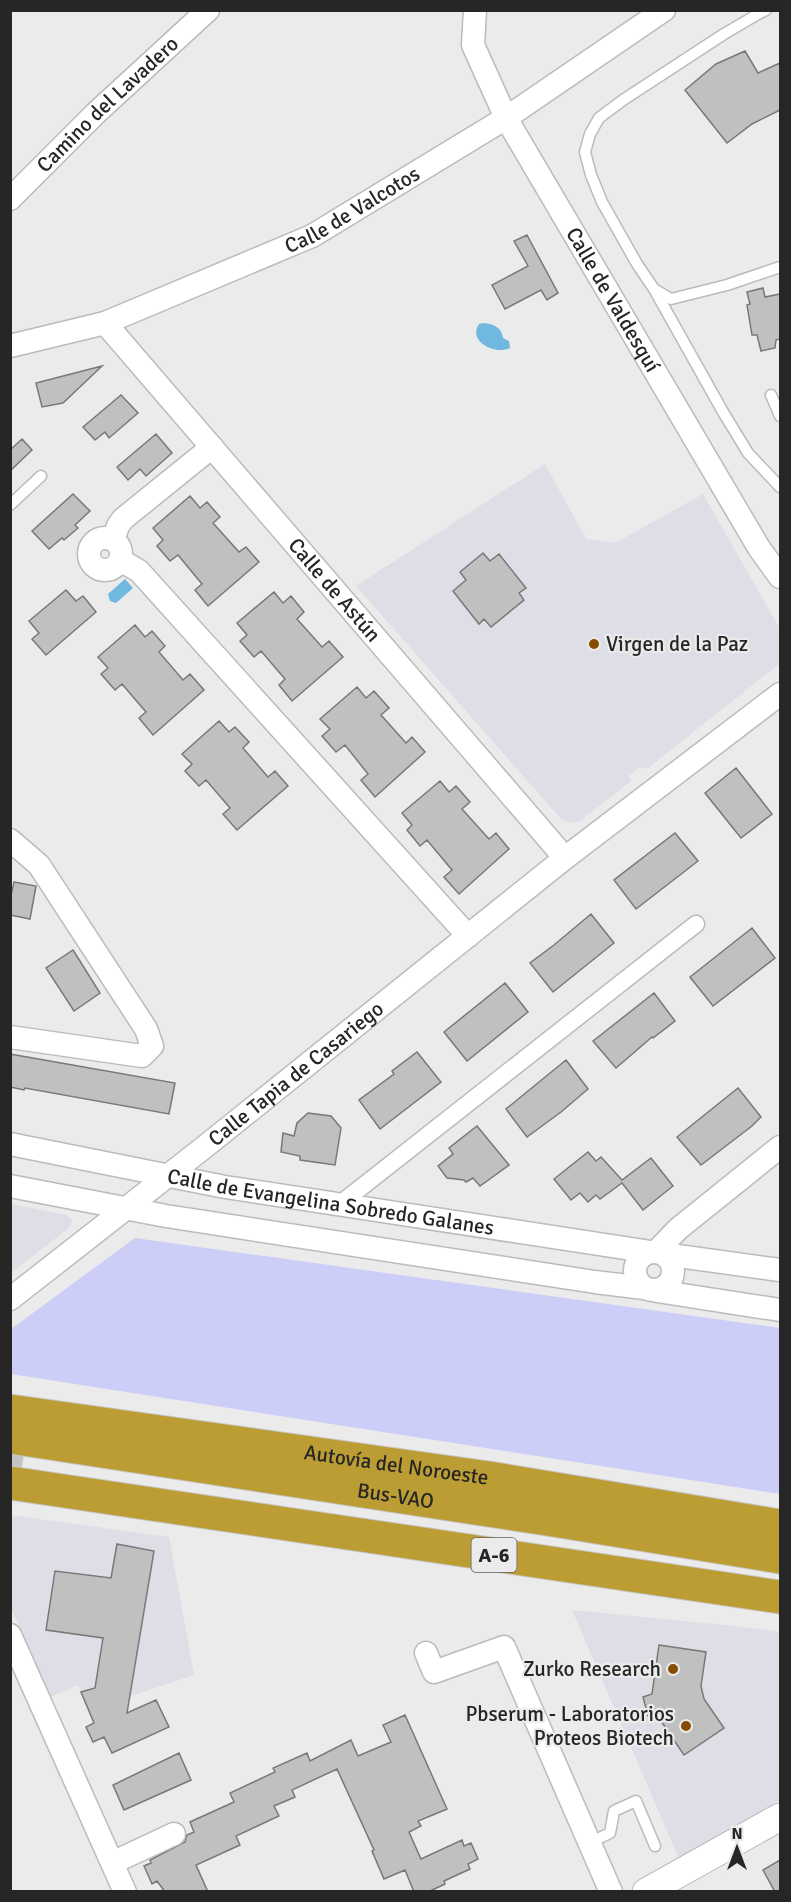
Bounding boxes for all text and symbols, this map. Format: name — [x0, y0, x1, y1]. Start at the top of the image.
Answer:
street label: Camino del Lavadero — [31, 31, 184, 178]
street label: Calle de Valcotos — [281, 161, 425, 259]
street label: Calle de Valdesquí — [560, 223, 666, 377]
street label: Calle de Astún — [283, 533, 386, 647]
place label: Virgen de la Paz — [606, 631, 748, 657]
marker: Virgen de la Paz — [587, 637, 601, 651]
street label: Calle Tapia de Casariego — [203, 996, 389, 1152]
street label: Calle de Evangelina Sobredo Galanes — [165, 1163, 496, 1241]
street label: Autovía del Noroeste — [302, 1439, 490, 1491]
street label: Bus-VAO — [355, 1477, 436, 1515]
road number: A-6 — [472, 1538, 516, 1572]
place label: Zurko Research — [523, 1656, 661, 1682]
marker: Zurko Research — [666, 1662, 680, 1676]
place label: Pbserum - Laboratorios Proteos Biotech — [465, 1701, 674, 1751]
marker: Pbserum - Laboratorios Proteos Biotech — [679, 1719, 693, 1733]
north arrow — [707, 1818, 767, 1878]
text: N — [731, 1824, 743, 1844]

